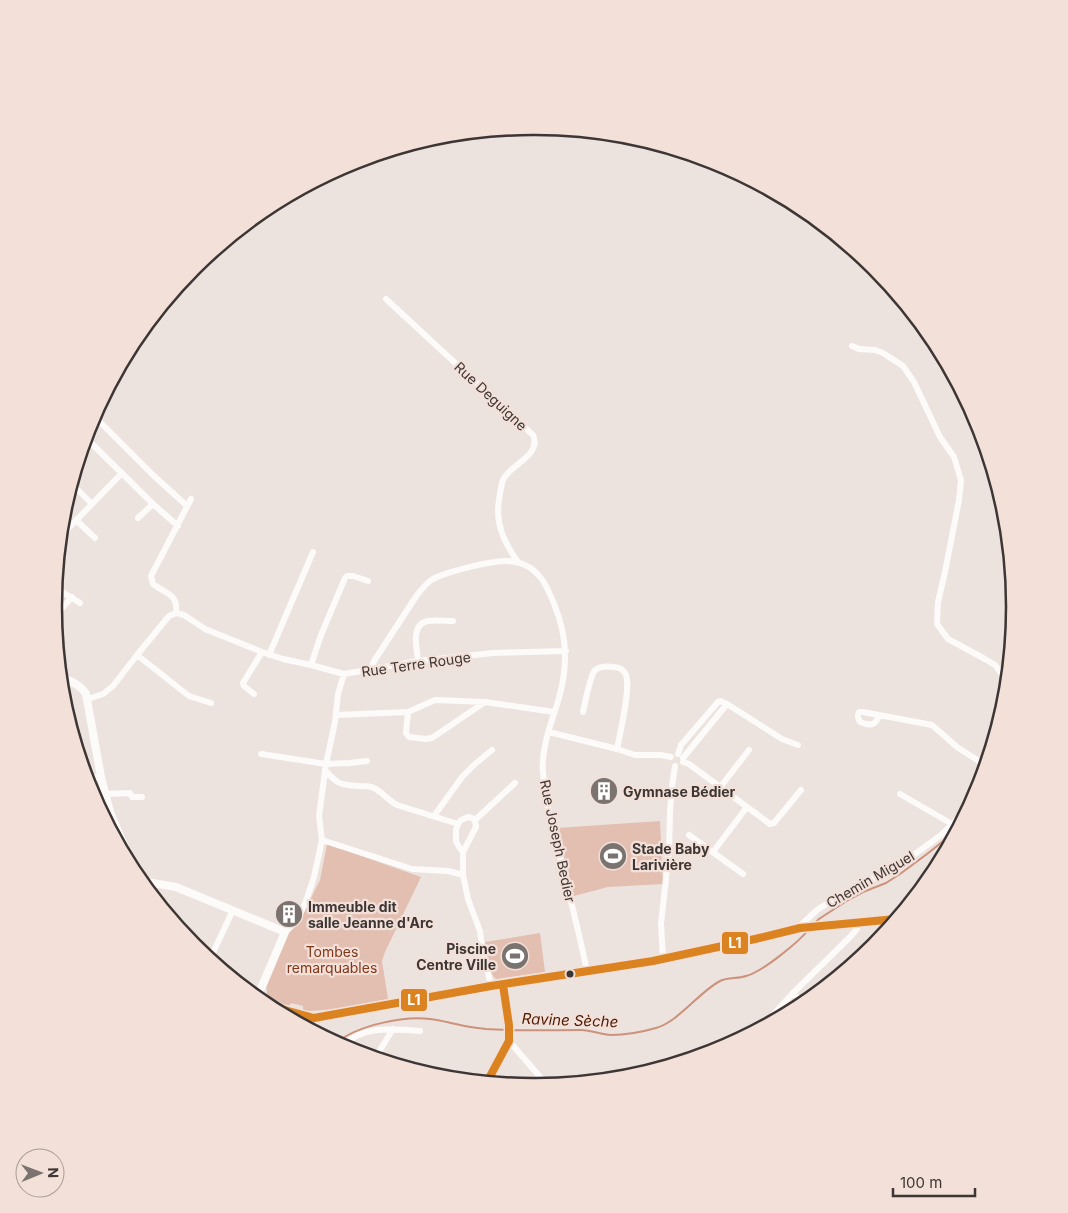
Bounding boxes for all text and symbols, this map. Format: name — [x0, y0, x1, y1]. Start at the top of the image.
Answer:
street label: Rue Deguigne — [451, 358, 531, 434]
street label: Rue Terre Rouge — [360, 648, 472, 680]
building icon: Gymnase Bédier — [589, 776, 619, 806]
street label: Rue Joseph Bedier — [537, 778, 579, 904]
place label: Gymnase Bédier — [623, 783, 736, 800]
place label: Stade Baby Larivière — [632, 840, 710, 873]
sports icon: Stade Baby Larivière — [598, 841, 628, 871]
street label: Chemin Miguel — [823, 847, 917, 911]
place label: Immeuble dit salle Jeanne d'Arc — [308, 898, 434, 931]
building icon: Immeuble dit salle Jeanne d'Arc — [274, 899, 304, 929]
line badge: L1 — [721, 931, 749, 955]
text: L1 — [728, 934, 742, 951]
place label: Piscine Centre Ville — [416, 940, 496, 973]
sports icon: Piscine Centre Ville — [500, 941, 530, 971]
park label: Tombes remarquables — [287, 943, 377, 976]
unlabelled marker — [565, 969, 575, 979]
line badge: L1 — [400, 988, 428, 1012]
text: L1 — [407, 991, 421, 1008]
water label: Ravine Sèche — [521, 1009, 619, 1031]
north arrow — [15, 1148, 65, 1198]
scale bar — [893, 1166, 976, 1198]
text: N — [45, 1167, 62, 1178]
text: 100 m — [900, 1173, 942, 1192]

